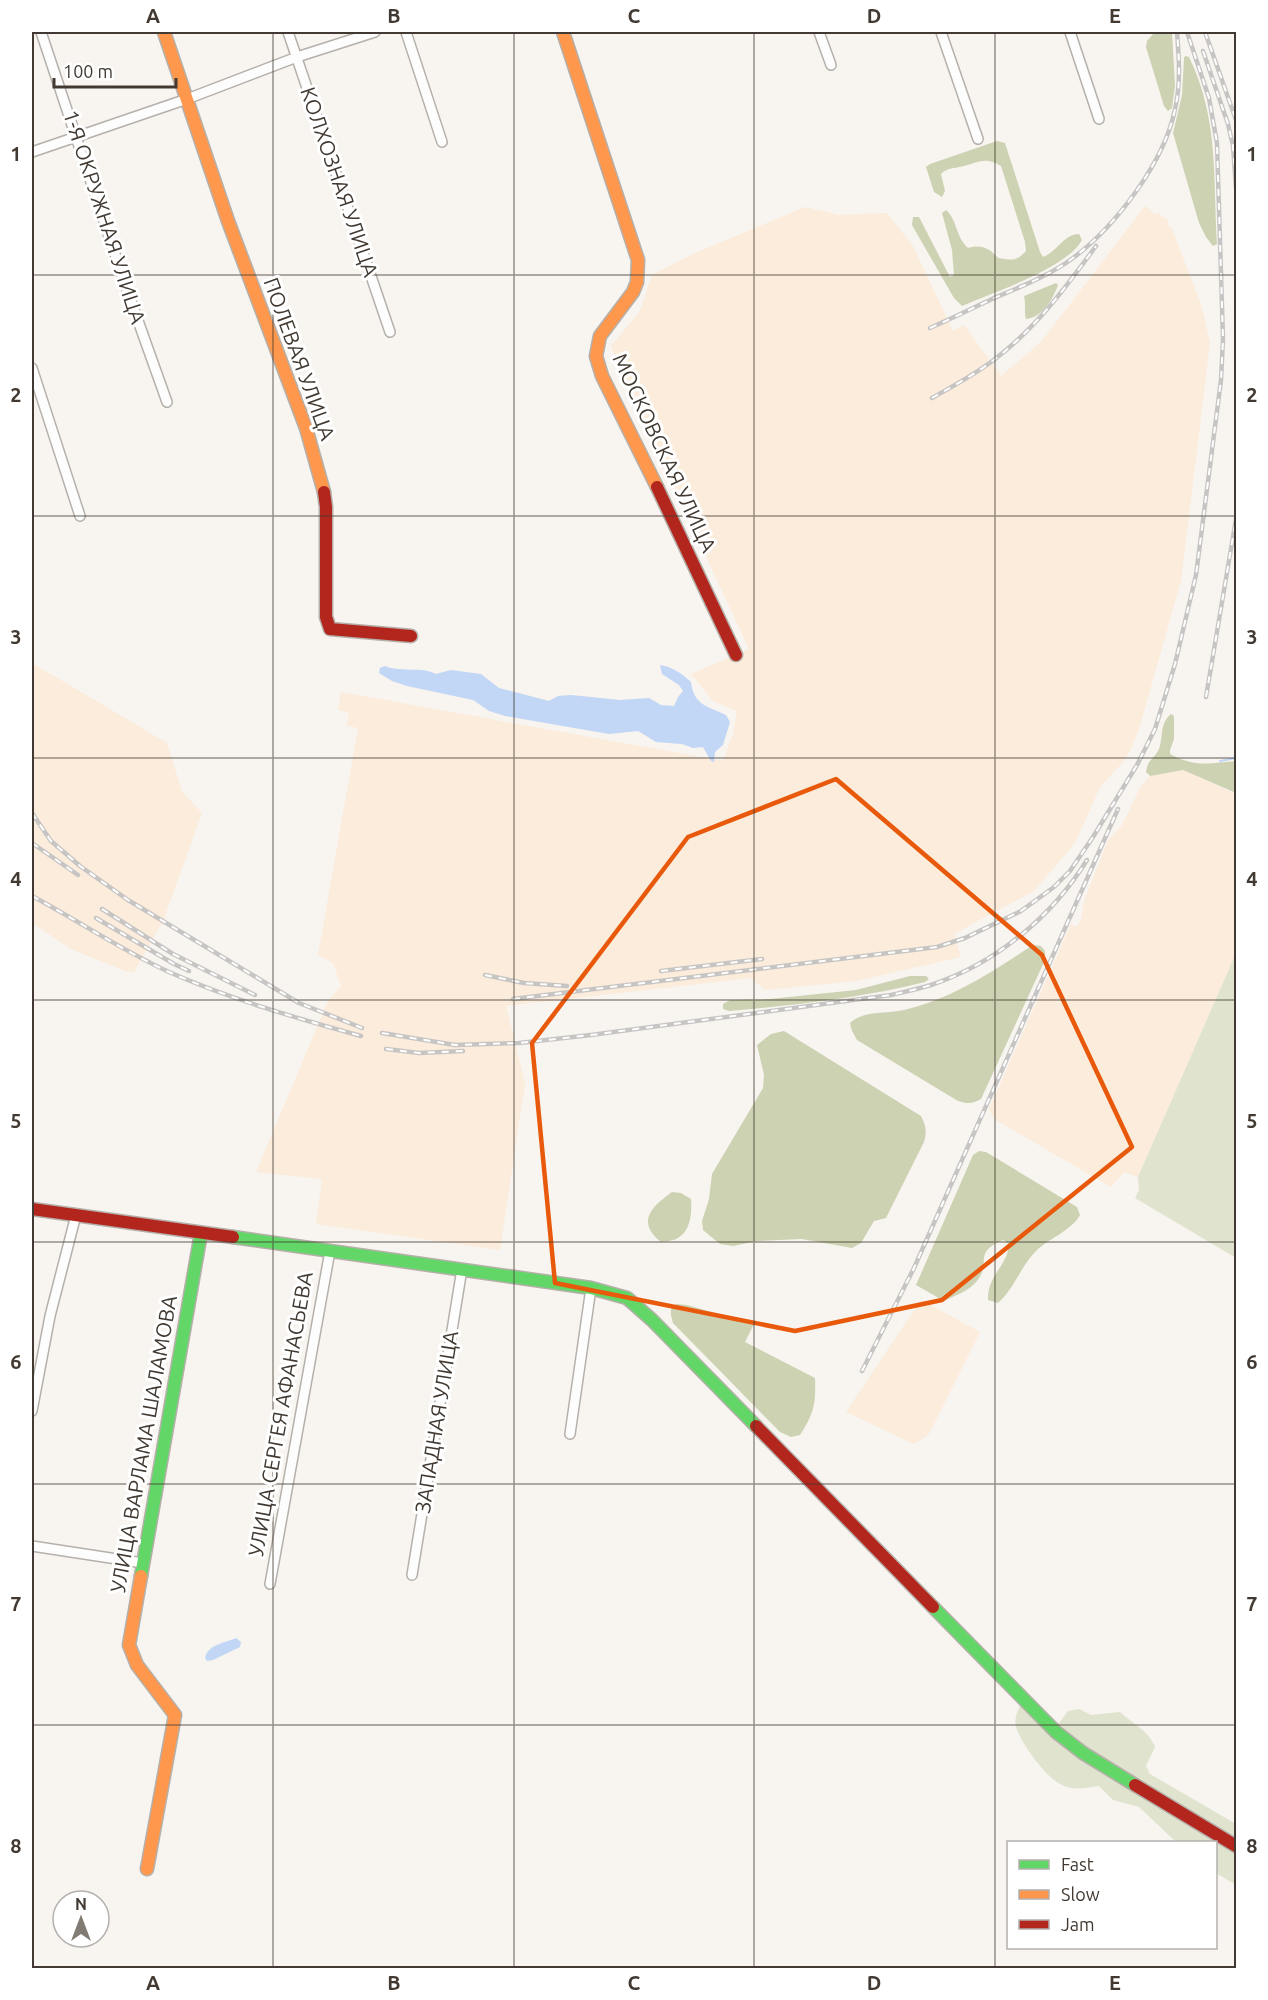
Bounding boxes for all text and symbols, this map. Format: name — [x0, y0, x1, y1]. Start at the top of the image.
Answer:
text: A — [146, 4, 160, 27]
text: B — [387, 4, 401, 27]
text: C — [628, 4, 641, 27]
text: D — [867, 4, 881, 27]
text: E — [1109, 4, 1121, 27]
scale bar — [54, 51, 176, 89]
text: 100 m — [63, 61, 113, 81]
street label: КОЛХОЗНАЯ УЛИЦА — [296, 84, 384, 280]
street label: 1-Я ОКРУЖНАЯ УЛИЦА — [59, 107, 151, 327]
text: 1 — [10, 142, 22, 165]
text: 1 — [1246, 142, 1258, 165]
street label: ПОЛЕВАЯ УЛИЦА — [259, 274, 341, 444]
street label: МОСКОВСКАЯ УЛИЦА — [608, 349, 722, 556]
text: 2 — [10, 383, 22, 406]
text: 2 — [1246, 383, 1258, 406]
text: 3 — [10, 625, 22, 648]
text: 3 — [1246, 625, 1258, 648]
text: 4 — [10, 867, 22, 890]
text: 4 — [1246, 867, 1258, 890]
text: 5 — [10, 1109, 22, 1132]
text: 5 — [1246, 1109, 1258, 1132]
street label: УЛИЦА СЕРГЕЯ АФАНАСЬЕВА — [243, 1269, 317, 1558]
street label: УЛИЦА ВАРЛАМА ШАЛАМОВА — [105, 1293, 181, 1594]
street label: ЗАПАДНАЯ УЛИЦА — [410, 1329, 462, 1515]
text: 6 — [10, 1350, 22, 1373]
text: 6 — [1246, 1350, 1258, 1373]
text: 7 — [10, 1592, 22, 1615]
text: 7 — [1246, 1592, 1258, 1615]
text: 8 — [10, 1834, 22, 1857]
text: 8 — [1246, 1834, 1258, 1857]
legend — [1007, 1841, 1217, 1949]
text: Fast — [1061, 1854, 1094, 1874]
text: Slow — [1061, 1884, 1100, 1904]
north arrow — [51, 1889, 111, 1949]
text: N — [75, 1895, 87, 1913]
text: Jam — [1061, 1914, 1095, 1934]
text: A — [146, 1971, 160, 1994]
text: B — [387, 1971, 401, 1994]
text: C — [628, 1971, 641, 1994]
text: D — [867, 1971, 881, 1994]
text: E — [1109, 1971, 1121, 1994]

